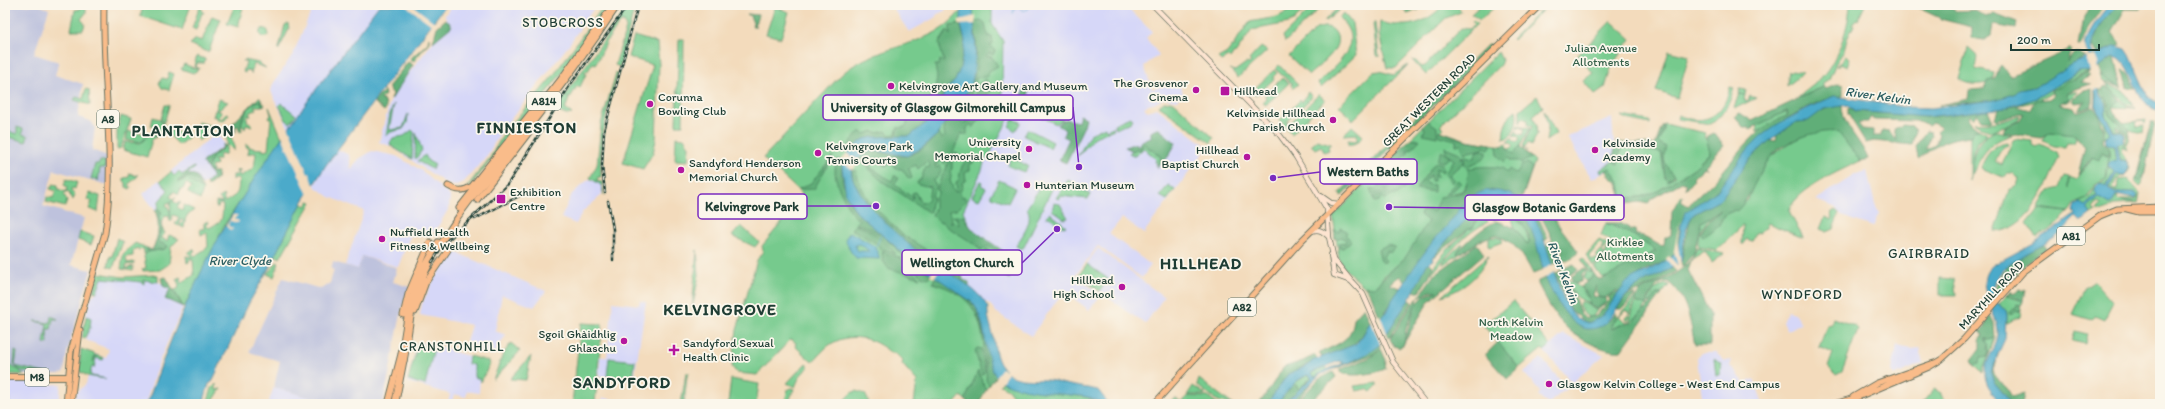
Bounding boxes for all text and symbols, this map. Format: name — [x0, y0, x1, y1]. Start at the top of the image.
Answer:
district label: STOBCROSS — [522, 15, 604, 30]
scale bar — [2011, 26, 2099, 52]
text: 200 m — [2017, 33, 2051, 47]
park label: Julian Avenue Allotments — [1565, 41, 1637, 69]
street label: GREAT WESTERN ROAD — [1379, 50, 1479, 150]
place label: The Grosvenor Cinema — [1113, 76, 1189, 104]
place label: Kelvingrove Art Gallery and Museum — [899, 79, 1088, 93]
marker: Kelvingrove Art Gallery and Museum — [886, 81, 896, 91]
place label: Hillhead — [1234, 84, 1277, 98]
water label: River Kelvin — [1844, 84, 1912, 107]
marker: The Grosvenor Cinema — [1191, 85, 1201, 95]
marker: Hillhead — [1219, 85, 1231, 97]
place label: Corunna Bowling Club — [658, 90, 726, 118]
road number: A814 — [527, 92, 561, 110]
callout: University of Glasgow Gilmorehill Campus — [823, 95, 1073, 120]
marker: Corunna Bowling Club — [645, 99, 655, 109]
text: University of Glasgow Gilmorehill Campus — [831, 100, 1066, 116]
place label: Kelvinside Hillhead Parish Church — [1227, 106, 1326, 134]
road number: A8 — [97, 110, 119, 128]
marker: Kelvinside Hillhead Parish Church — [1328, 115, 1338, 125]
district label: FINNIESTON — [477, 118, 577, 137]
district label: PLANTATION — [131, 121, 235, 140]
place label: University Memorial Chapel — [935, 135, 1022, 163]
place label: Kelvinside Academy — [1603, 136, 1656, 164]
place label: Kelvingrove Park Tennis Courts — [826, 139, 913, 167]
place label: Hillhead Baptist Church — [1161, 143, 1239, 171]
marker: University Memorial Chapel — [1024, 144, 1034, 154]
marker: Kelvinside Academy — [1590, 145, 1600, 155]
marker: Kelvingrove Park Tennis Courts — [813, 148, 823, 158]
marker: Hillhead Baptist Church — [1242, 152, 1252, 162]
place label: Sandyford Henderson Memorial Church — [689, 156, 801, 184]
callout: Western Baths — [1320, 159, 1417, 184]
text: Western Baths — [1327, 164, 1409, 179]
marker: Sandyford Henderson Memorial Church — [676, 165, 686, 175]
place label: Hunterian Museum — [1035, 178, 1134, 192]
marker: Hunterian Museum — [1022, 180, 1032, 190]
place label: Exhibition Centre — [510, 185, 562, 213]
marker: Exhibition Centre — [495, 193, 507, 205]
callout: Kelvingrove Park — [698, 194, 807, 219]
callout: Glasgow Botanic Gardens — [1465, 195, 1624, 220]
text: Kelvingrove Park — [705, 199, 799, 215]
text: Glasgow Botanic Gardens — [1472, 200, 1616, 216]
place label: Nuffield Health Fitness & Wellbeing — [390, 225, 490, 253]
road number: A81 — [2057, 227, 2085, 245]
marker: Nuffield Health Fitness & Wellbeing — [377, 234, 387, 244]
park label: Kirklee Allotments — [1596, 235, 1654, 263]
water label: River Kelvin — [1545, 239, 1582, 306]
district label: GAIRBRAID — [1888, 245, 1970, 262]
callout: Wellington Church — [902, 250, 1022, 275]
water label: River Clyde — [209, 253, 272, 268]
district label: HILLHEAD — [1160, 254, 1242, 273]
text: Wellington Church — [910, 255, 1015, 271]
street label: MARYHILL ROAD — [1956, 257, 2027, 332]
place label: Hillhead High School — [1053, 273, 1115, 301]
marker: Hillhead High School — [1117, 282, 1127, 292]
district label: WYNDFORD — [1761, 286, 1843, 303]
road number: A82 — [1228, 298, 1256, 316]
district label: KELVINGROVE — [663, 300, 777, 319]
park label: North Kelvin Meadow — [1479, 315, 1543, 343]
place label: Sgoil Ghàidhlig Ghlaschu — [538, 327, 617, 355]
marker: Sgoil Ghàidhlig Ghlaschu — [619, 336, 629, 346]
place label: Sandyford Sexual Health Clinic — [683, 336, 774, 364]
district label: CRANSTONHILL — [400, 339, 504, 354]
marker: Sandyford Sexual Health Clinic — [668, 344, 680, 356]
road number: M8 — [25, 368, 49, 386]
district label: SANDYFORD — [573, 373, 671, 392]
place label: Glasgow Kelvin College - West End Campus — [1557, 377, 1780, 391]
marker: Glasgow Kelvin College - West End Campus — [1544, 379, 1554, 389]

